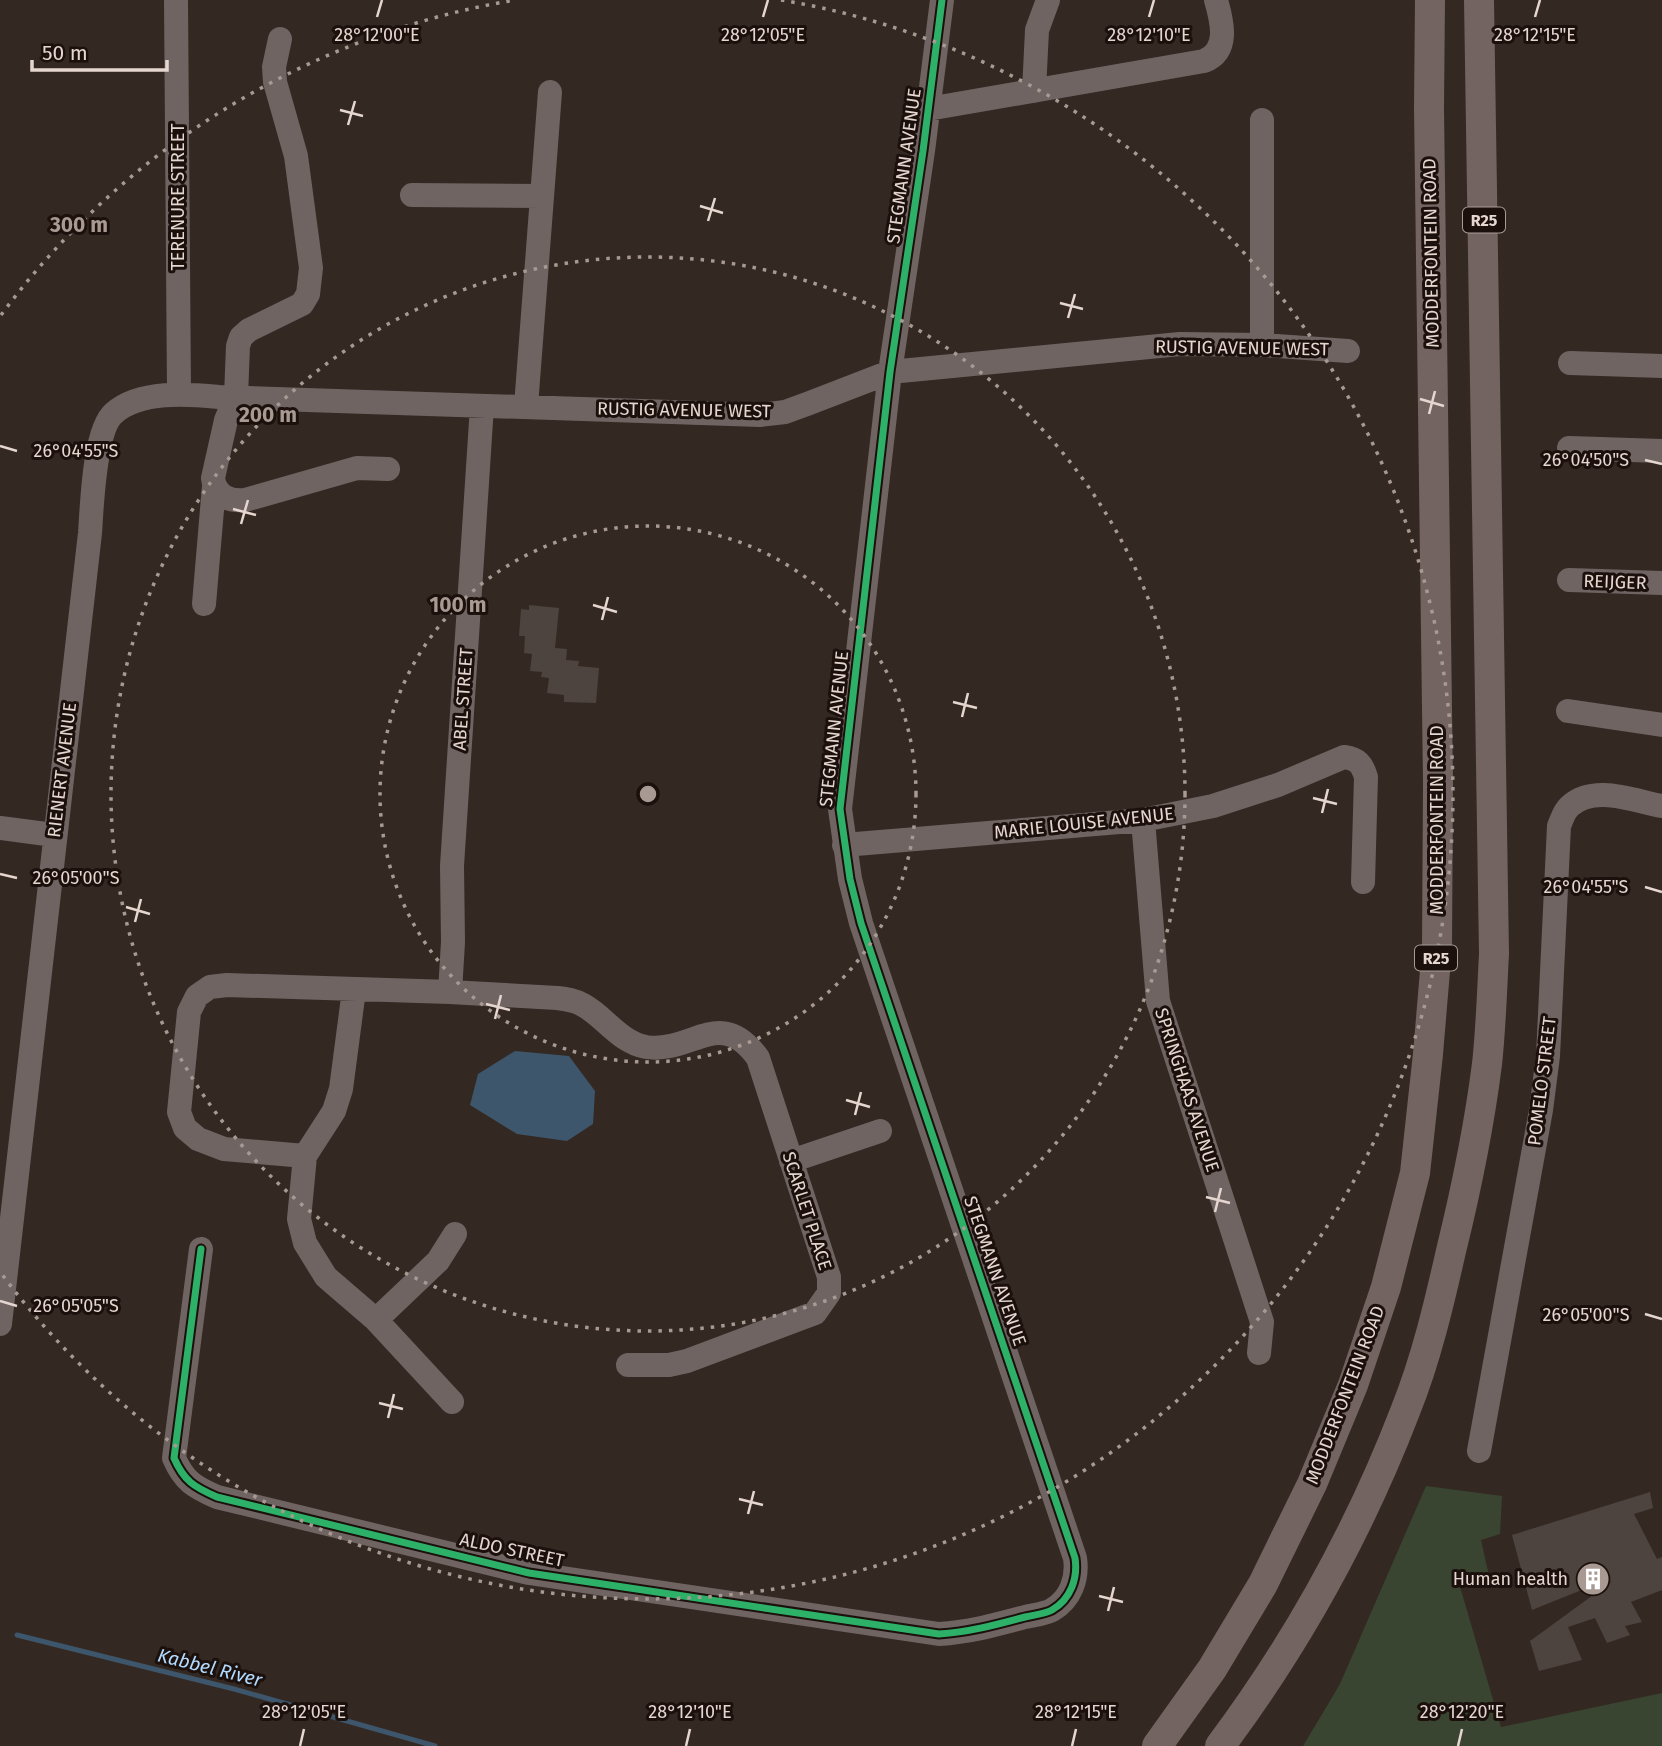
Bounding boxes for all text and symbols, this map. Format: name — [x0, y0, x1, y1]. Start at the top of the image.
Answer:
text: 28°12'00"E — [334, 24, 420, 46]
text: 28°12'05"E — [721, 24, 805, 46]
text: 28°12'10"E — [1107, 24, 1191, 46]
text: 28°12'15"E — [1494, 24, 1576, 46]
scale bar — [32, 28, 166, 72]
text: 50 m — [42, 40, 88, 66]
street label: STEGMANN AVENUE — [882, 87, 926, 245]
street label: TERENURE STREET — [167, 123, 189, 271]
street label: MODDERFONTEIN ROAD — [1418, 158, 1444, 348]
road number: R25 — [1463, 208, 1505, 232]
text: 300 m — [49, 212, 108, 238]
street label: RUSTIG AVENUE WEST — [1155, 335, 1330, 361]
street label: RUSTIG AVENUE WEST — [597, 397, 772, 423]
text: 200 m — [239, 402, 297, 428]
text: 26°04'55"S — [34, 440, 119, 462]
text: 26°04'50"S — [1543, 449, 1629, 471]
street label: REIJGER — [1583, 570, 1647, 594]
text: 100 m — [429, 592, 487, 618]
street label: ABEL STREET — [448, 646, 478, 751]
street label: STEGMANN AVENUE — [815, 650, 853, 808]
street label: RIENERT AVENUE — [43, 701, 81, 839]
street label: MODDERFONTEIN ROAD — [1426, 725, 1448, 915]
centre of rings — [636, 782, 660, 806]
street label: MARIE LOUISE AVENUE — [993, 803, 1175, 843]
text: 26°05'00"S — [33, 867, 120, 889]
text: 26°04'55"S — [1544, 876, 1629, 898]
road number: R25 — [1415, 946, 1457, 970]
street label: SPRINGHAAS AVENUE — [1150, 1005, 1224, 1175]
street label: POMELO STREET — [1523, 1014, 1561, 1147]
street label: SCARLET PLACE — [778, 1149, 836, 1273]
street label: STEGMANN AVENUE — [959, 1193, 1031, 1349]
text: 26°05'05"S — [33, 1295, 119, 1317]
street label: MODDERFONTEIN ROAD — [1301, 1303, 1389, 1487]
text: 26°05'00"S — [1543, 1304, 1630, 1326]
street label: ALDO STREET — [458, 1528, 567, 1572]
building icon: Human health — [1574, 1560, 1612, 1598]
place label: Human health — [1453, 1568, 1568, 1590]
water label: Kabbel River — [155, 1643, 265, 1692]
text: 28°12'05"E — [262, 1701, 346, 1723]
text: 28°12'10"E — [648, 1701, 732, 1723]
text: 28°12'15"E — [1035, 1701, 1117, 1723]
text: 28°12'20"E — [1420, 1701, 1504, 1723]

